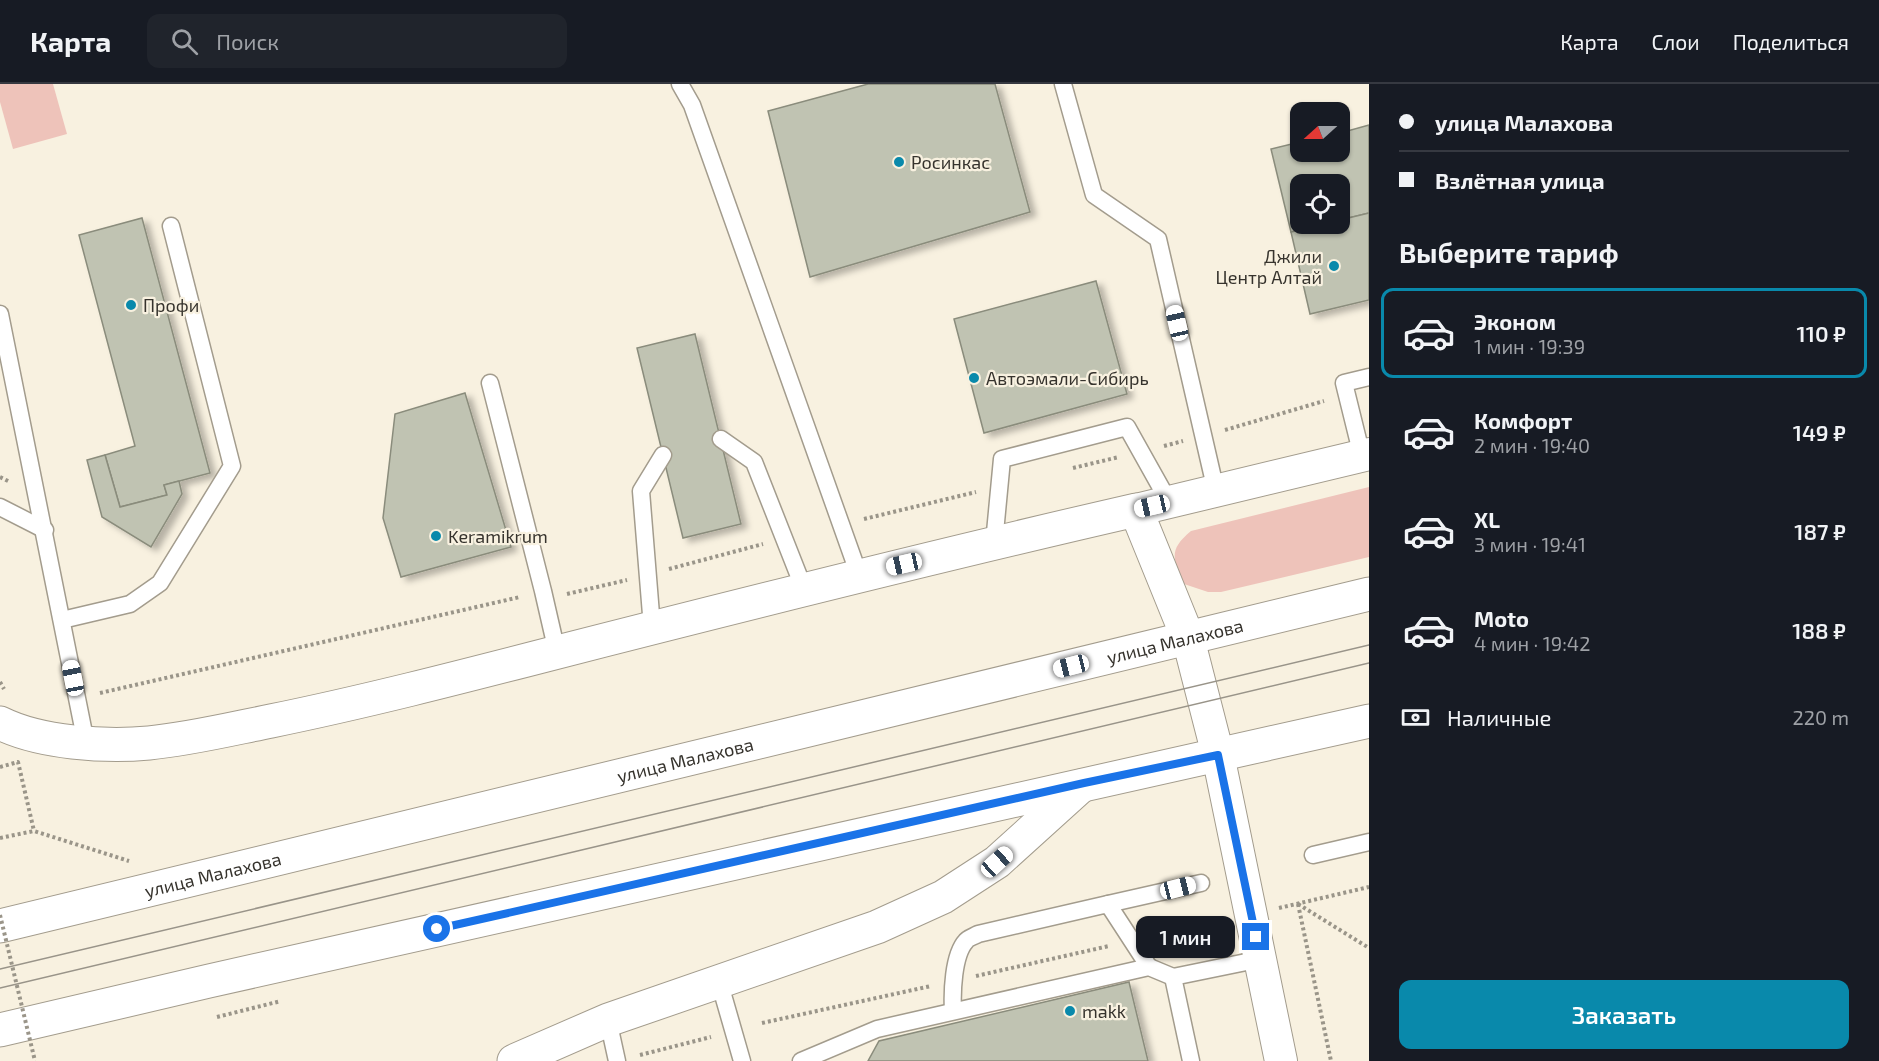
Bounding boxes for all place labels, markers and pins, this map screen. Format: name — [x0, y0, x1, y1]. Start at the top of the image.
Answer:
place label: Росинкас — [911, 151, 990, 173]
marker: Росинкас — [892, 155, 906, 169]
place label: Джили Центр Алтай — [1215, 245, 1322, 288]
marker: Джили Центр Алтай — [1327, 259, 1341, 273]
place label: Профи — [143, 294, 199, 316]
marker: Профи — [124, 298, 138, 312]
place label: Автоэмали-Сибирь — [986, 367, 1149, 389]
marker: Автоэмали-Сибирь — [967, 371, 981, 385]
place label: Keramikrum — [448, 525, 548, 547]
marker: Keramikrum — [429, 529, 443, 543]
place label: makk — [1082, 1000, 1126, 1022]
marker: makk — [1063, 1004, 1077, 1018]

